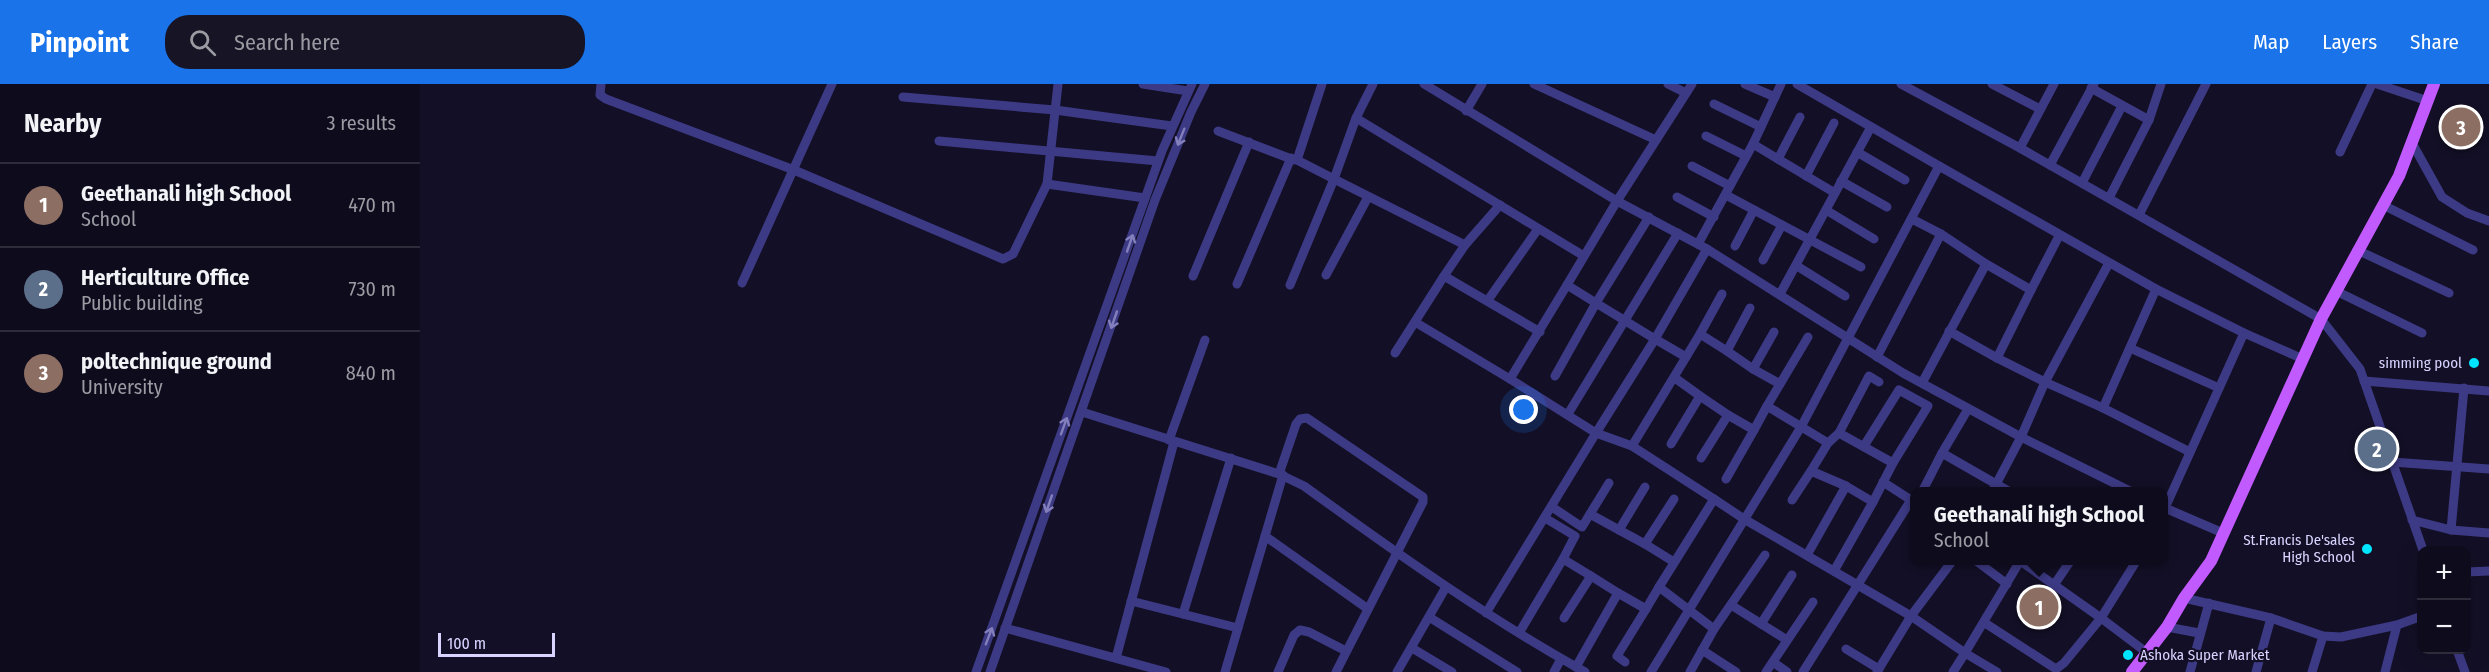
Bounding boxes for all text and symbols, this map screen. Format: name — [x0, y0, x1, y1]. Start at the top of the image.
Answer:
search box — [165, 15, 585, 69]
text: Pinpoint — [30, 26, 129, 59]
icon: search — [186, 26, 219, 59]
text: Search here — [234, 29, 340, 56]
text: Map — [2253, 29, 2289, 55]
text: Layers — [2322, 29, 2377, 55]
text: Share — [2410, 29, 2459, 55]
pin: 3 — [2442, 104, 2480, 150]
text: Nearby — [24, 108, 101, 139]
text: 3 results — [327, 111, 396, 135]
one-way arrow — [1174, 127, 1185, 146]
text: Geethanali high School — [81, 180, 291, 207]
text: 1 — [39, 193, 48, 217]
text: 470 m — [348, 193, 396, 217]
text: School — [81, 207, 136, 231]
one-way arrow — [1125, 234, 1136, 253]
text: Herticulture Office — [81, 264, 250, 291]
text: 2 — [39, 277, 48, 301]
text: 730 m — [349, 277, 396, 301]
text: Public building — [81, 291, 203, 315]
one-way arrow — [1107, 310, 1118, 329]
text: poltechnique ground — [81, 348, 272, 375]
place label: simming pool — [2379, 354, 2462, 372]
marker: simming pool — [2467, 356, 2481, 370]
text: 3 — [39, 361, 48, 385]
text: 840 m — [346, 361, 396, 385]
text: University — [81, 375, 163, 399]
your location — [1509, 395, 1538, 424]
one-way arrow — [1059, 417, 1070, 436]
pin: 2 — [2358, 426, 2396, 472]
popup — [1910, 487, 2168, 565]
one-way arrow — [1043, 494, 1054, 513]
text: Geethanali high School — [1934, 501, 2144, 528]
text: School — [1934, 528, 1989, 552]
place label: St.Francis De'sales High School — [2243, 531, 2355, 566]
marker: St.Francis De'sales High School — [2360, 542, 2374, 556]
map controls — [2417, 546, 2471, 654]
button: + — [2417, 546, 2471, 600]
pin: 1 — [2020, 584, 2058, 630]
button: − — [2417, 600, 2471, 654]
one-way arrow — [984, 627, 995, 646]
scale bar — [438, 630, 555, 658]
text: 100 m — [447, 634, 486, 653]
place label: Ashoka Super Market — [2140, 646, 2270, 664]
marker: Ashoka Super Market — [2121, 648, 2135, 662]

